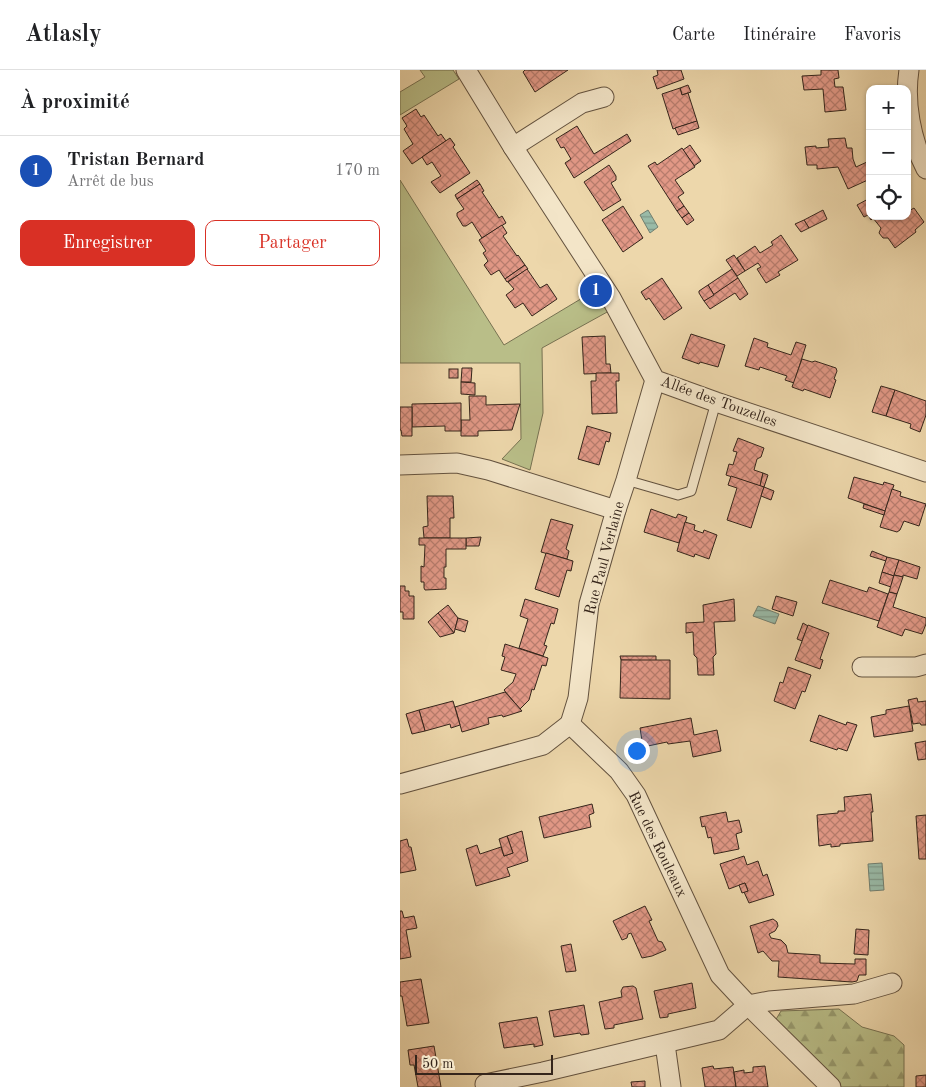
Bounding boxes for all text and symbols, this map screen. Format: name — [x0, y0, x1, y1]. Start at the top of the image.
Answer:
text: Atlasly — [25, 23, 102, 47]
text: Carte — [672, 26, 715, 44]
text: Itinéraire — [743, 26, 816, 44]
text: Favoris — [844, 26, 901, 44]
map controls — [866, 85, 911, 220]
button: + — [866, 85, 911, 130]
text: À proximité — [20, 92, 130, 113]
button: − — [866, 130, 911, 175]
text: Tristan Bernard — [67, 151, 204, 170]
text: 1 — [31, 163, 41, 179]
text: 170 m — [335, 163, 380, 179]
text: Arrêt de bus — [67, 174, 154, 190]
button: locate — [866, 175, 911, 220]
button: Enregistrer — [20, 220, 195, 266]
button: Partager — [205, 220, 380, 266]
pin: 1 — [580, 272, 612, 310]
street label: Allée des Touzelles — [658, 374, 779, 431]
street label: Rue Paul Verlaine — [583, 500, 628, 617]
your location — [624, 738, 650, 764]
street label: Rue des Rouleaux — [625, 789, 689, 900]
scale bar — [415, 1052, 552, 1075]
text: 50 m — [422, 1057, 453, 1071]

